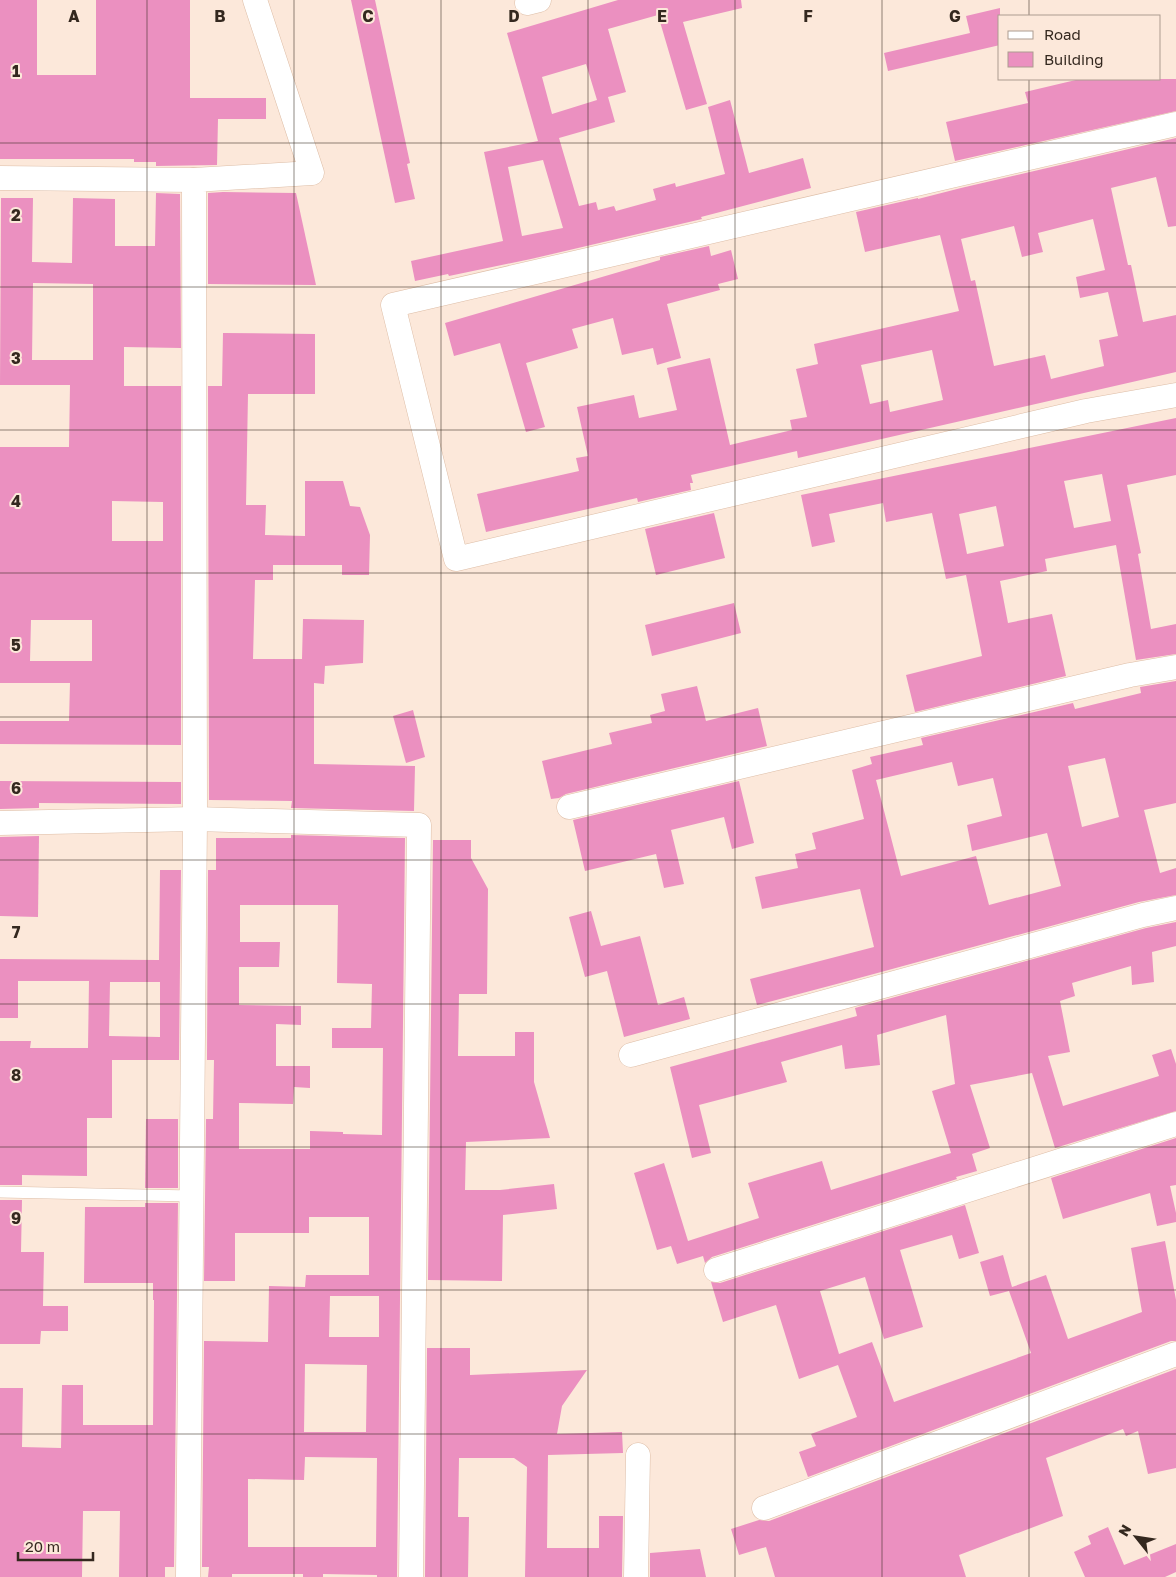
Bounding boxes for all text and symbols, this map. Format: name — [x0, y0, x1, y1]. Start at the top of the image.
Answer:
text: A — [68, 6, 80, 26]
text: B — [214, 6, 226, 26]
text: C — [362, 6, 374, 26]
text: D — [508, 6, 520, 26]
text: E — [657, 6, 667, 26]
text: F — [803, 6, 813, 26]
text: G — [949, 6, 961, 26]
legend — [998, 15, 1161, 80]
text: Road — [1044, 25, 1081, 43]
text: Building — [1044, 50, 1104, 68]
text: 1 — [12, 61, 20, 81]
text: 2 — [11, 205, 21, 225]
text: 3 — [11, 348, 21, 368]
text: 4 — [11, 491, 21, 511]
text: 5 — [11, 635, 21, 655]
text: 6 — [11, 778, 21, 798]
text: 7 — [12, 922, 21, 942]
text: 8 — [11, 1065, 21, 1085]
text: 9 — [11, 1208, 21, 1228]
north arrow — [1111, 1512, 1161, 1562]
text: N — [1114, 1521, 1134, 1539]
scale bar — [18, 1530, 92, 1562]
text: 20 m — [25, 1537, 60, 1555]

